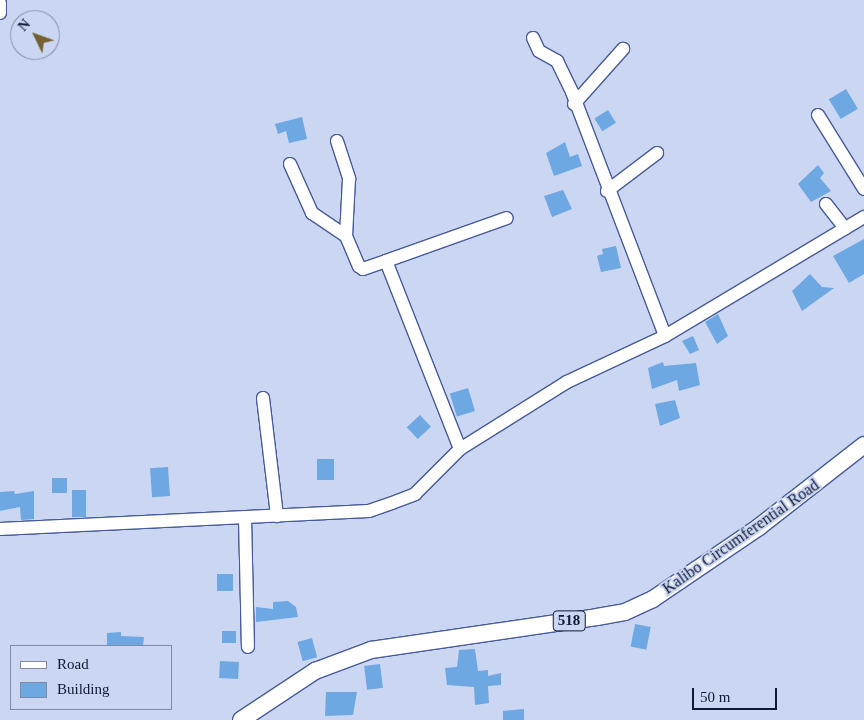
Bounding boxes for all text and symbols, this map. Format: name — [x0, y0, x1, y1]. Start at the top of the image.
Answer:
north arrow — [10, 10, 60, 60]
text: N — [15, 17, 33, 34]
street label: Kalibo Circumferential Road — [659, 476, 823, 598]
road number: 518 — [553, 608, 585, 634]
legend — [10, 645, 172, 710]
text: Road — [57, 656, 89, 672]
scale bar — [694, 678, 779, 710]
text: Building — [57, 681, 110, 697]
text: 50 m — [700, 689, 730, 705]

